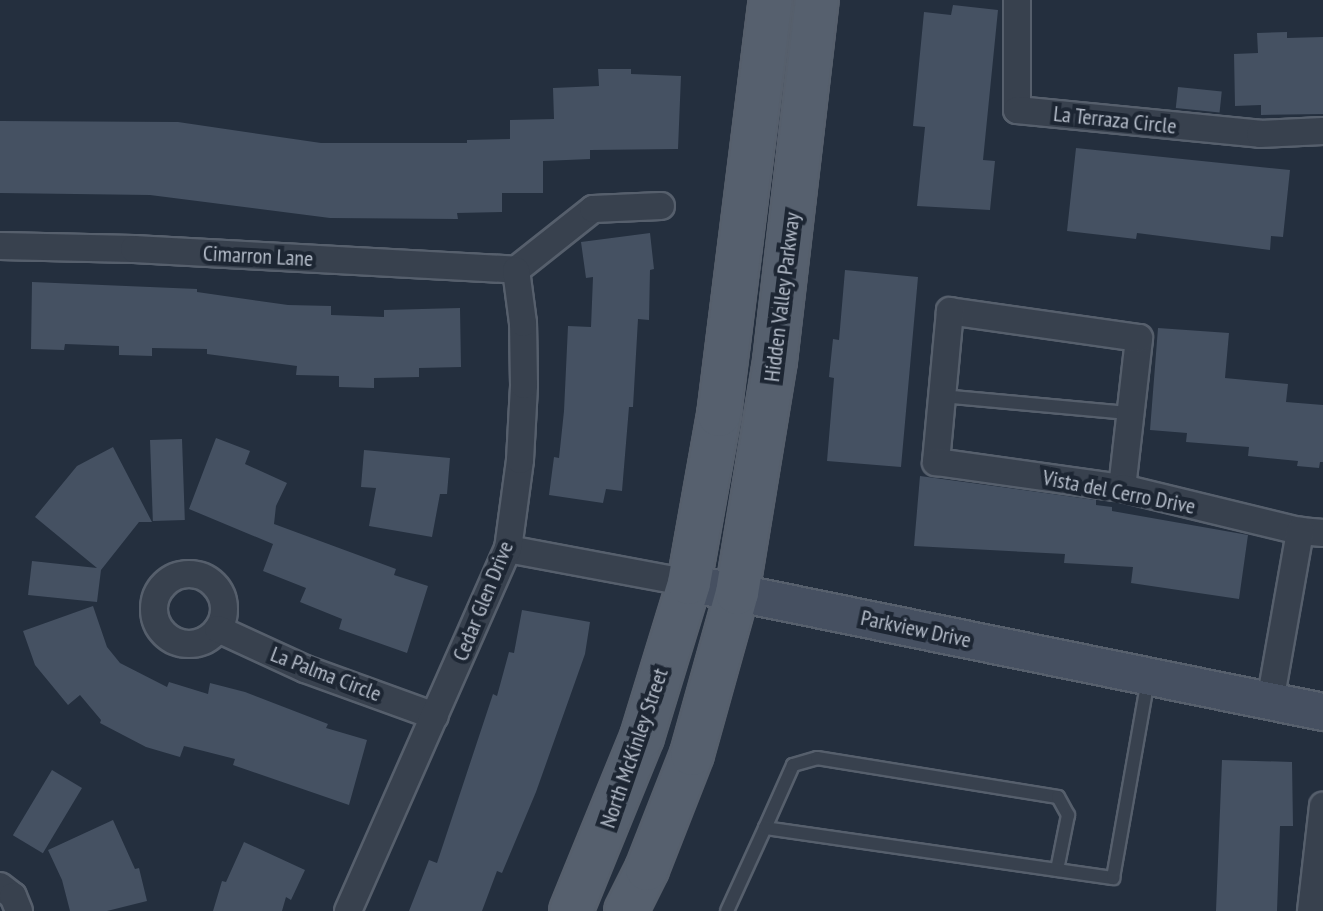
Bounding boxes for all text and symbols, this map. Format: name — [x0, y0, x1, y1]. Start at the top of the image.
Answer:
street label: La Terraza Circle — [1052, 100, 1178, 140]
street label: Hidden Valley Parkway — [758, 210, 806, 384]
street label: Cimarron Lane — [202, 240, 314, 272]
street label: Vista del Cerro Drive — [1040, 464, 1198, 520]
street label: Cedar Glen Drive — [447, 537, 519, 665]
street label: Parkview Drive — [858, 604, 974, 654]
street label: La Palma Circle — [267, 641, 385, 707]
street label: North McKinley Street — [594, 664, 674, 832]

